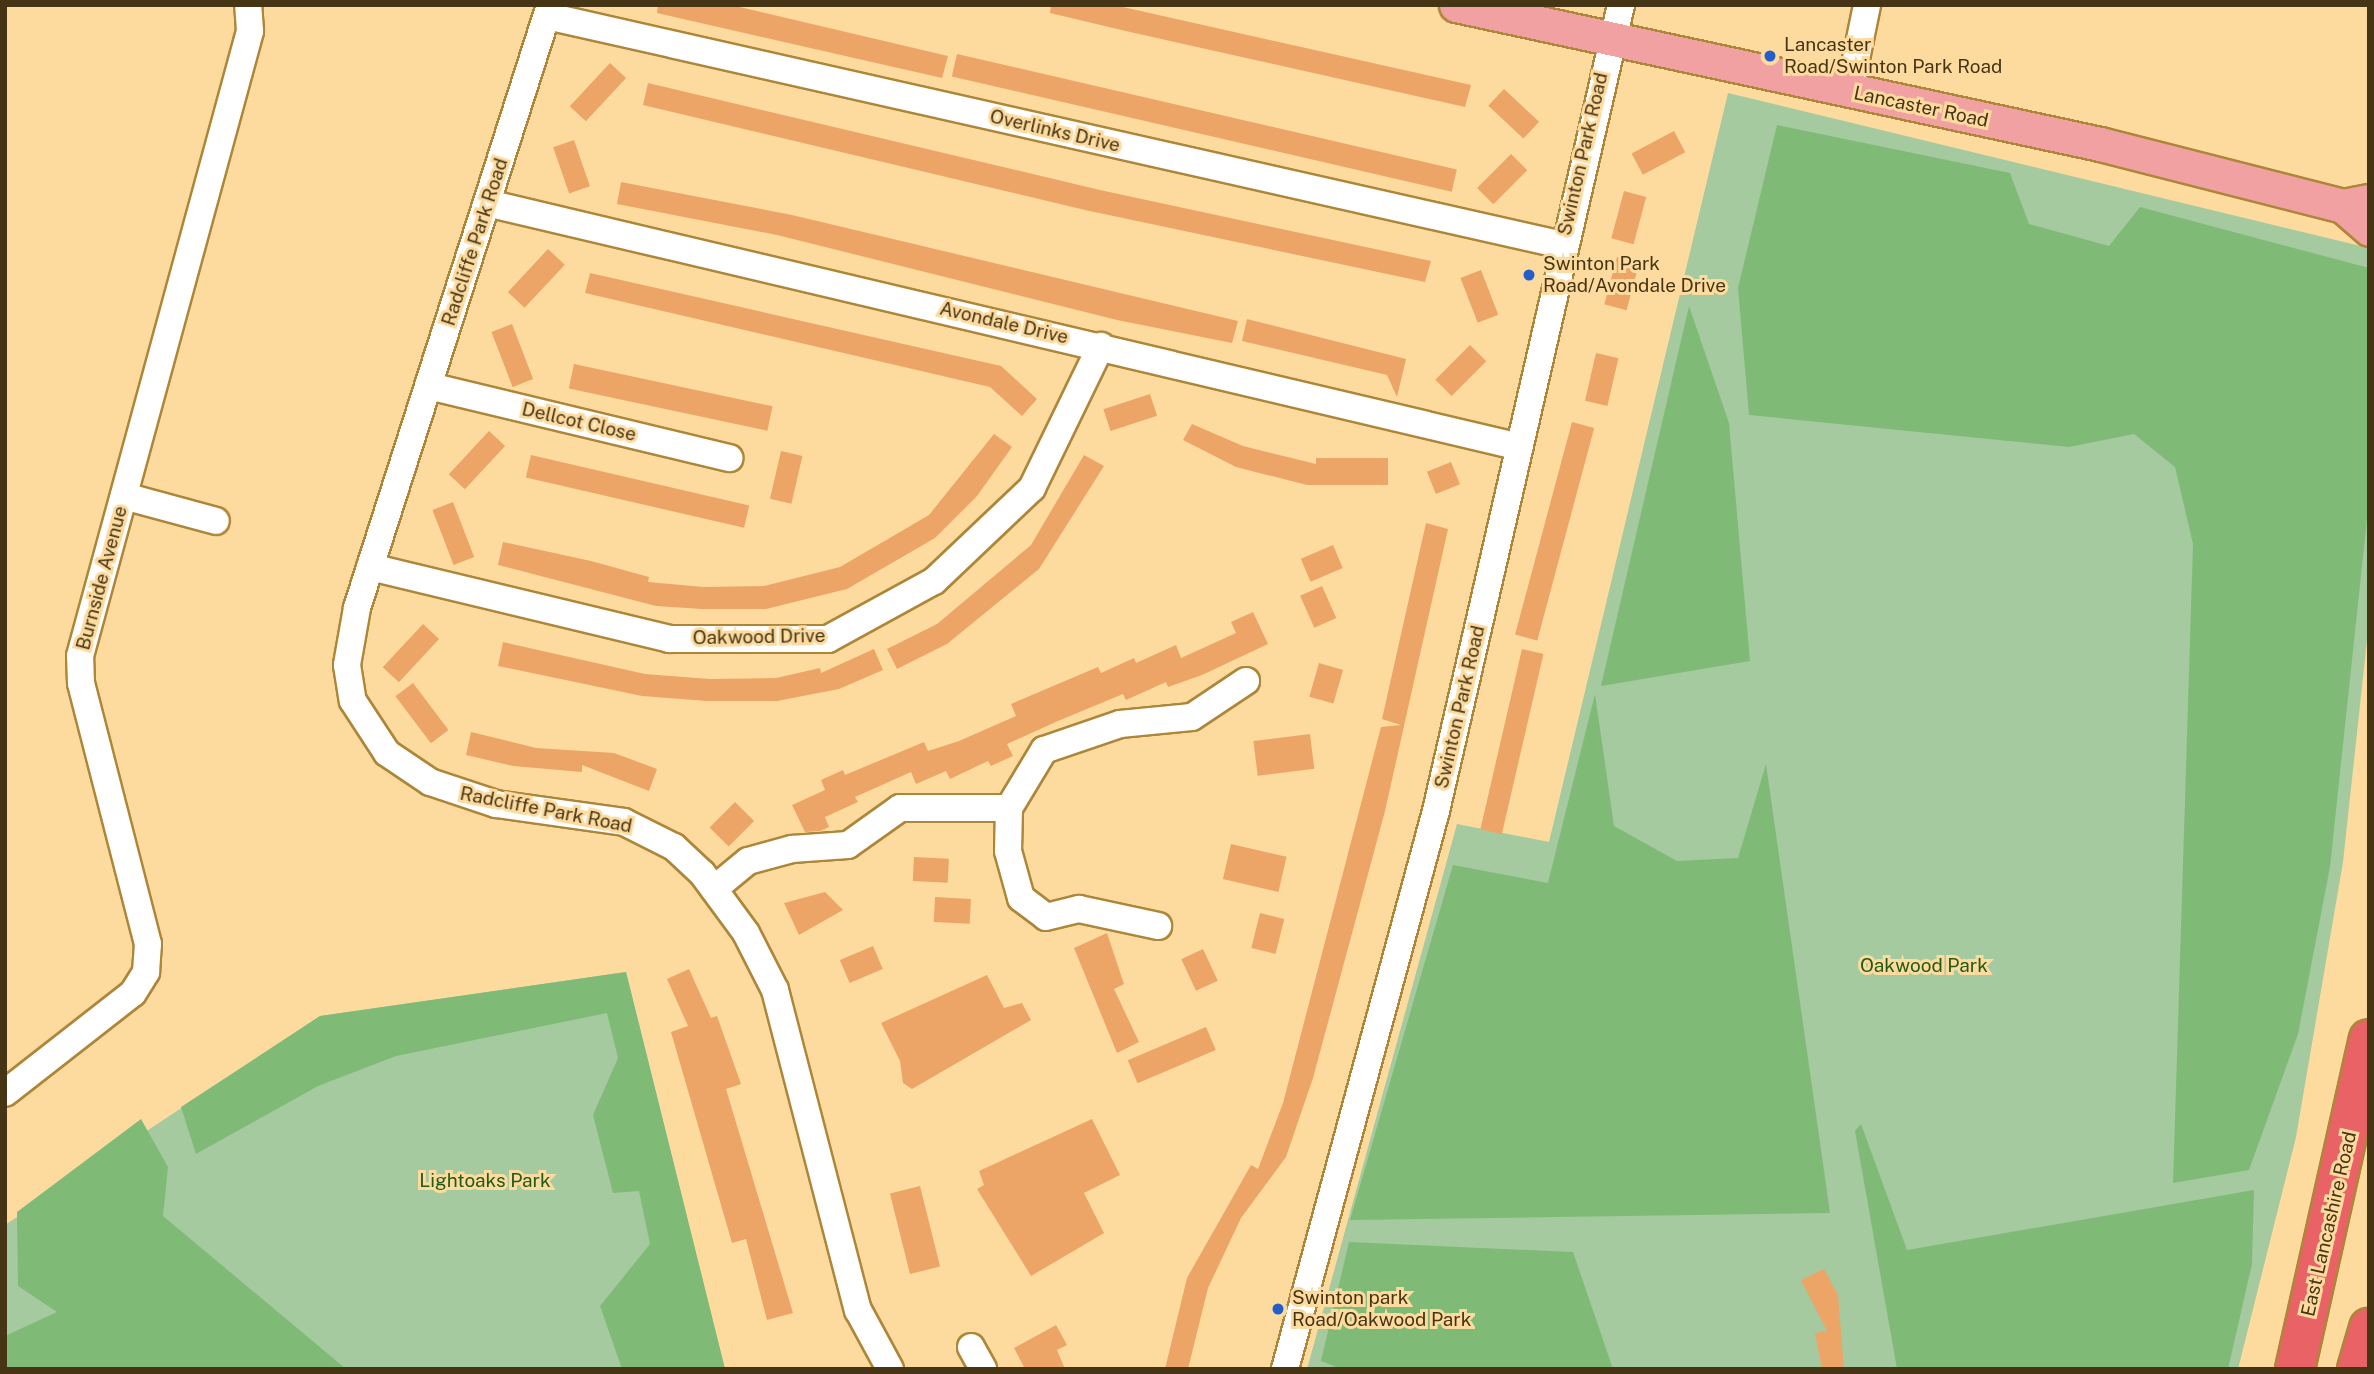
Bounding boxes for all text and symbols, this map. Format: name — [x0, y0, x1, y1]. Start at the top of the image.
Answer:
place label: Lancaster Road/Swinton Park Road — [1784, 34, 2002, 78]
marker: Lancaster Road/Swinton Park Road — [1762, 48, 1778, 64]
street label: Swinton Park Road — [1553, 70, 1613, 238]
street label: Lancaster Road — [1852, 82, 1990, 132]
street label: Overlinks Drive — [988, 105, 1122, 157]
street label: Radcliffe Park Road — [437, 155, 513, 329]
place label: Swinton Park Road/Avondale Drive — [1543, 253, 1726, 297]
marker: Swinton Park Road/Avondale Drive — [1521, 267, 1537, 283]
street label: Avondale Drive — [937, 297, 1071, 349]
street label: Dellcot Close — [520, 398, 638, 446]
street label: Burnside Avenue — [72, 503, 132, 653]
street label: Swinton Park Road — [1430, 623, 1490, 791]
street label: Oakwood Drive — [692, 624, 826, 650]
street label: Radcliffe Park Road — [458, 782, 634, 838]
park label: Oakwood Park — [1860, 955, 1988, 977]
street label: East Lancashire Road — [2297, 1129, 2361, 1319]
park label: Lightoaks Park — [419, 1170, 551, 1192]
place label: Swinton park Road/Oakwood Park — [1292, 1287, 1471, 1331]
marker: Swinton park Road/Oakwood Park — [1270, 1301, 1286, 1317]

